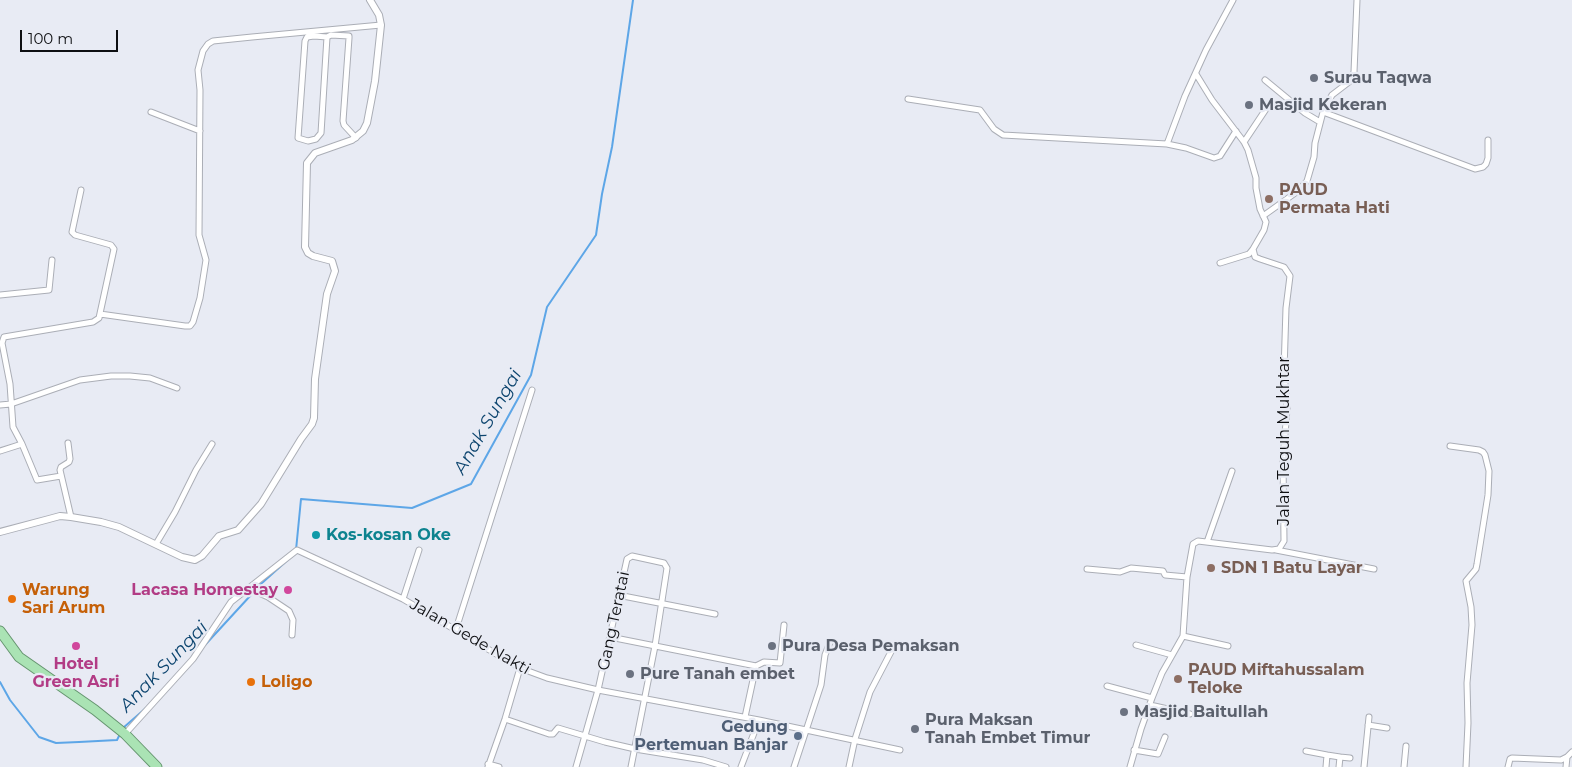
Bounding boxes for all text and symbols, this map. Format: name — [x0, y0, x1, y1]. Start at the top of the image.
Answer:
scale bar — [22, 20, 120, 52]
text: 100 m — [28, 29, 73, 48]
place label: Surau Taqwa — [1324, 68, 1432, 88]
marker: Surau Taqwa — [1308, 72, 1320, 84]
place label: Masjid Kekeran — [1259, 95, 1387, 115]
marker: Masjid Kekeran — [1243, 99, 1255, 111]
place label: PAUD Permata Hati — [1279, 180, 1390, 218]
marker: PAUD Permata Hati — [1263, 193, 1275, 205]
street label: Jalan Teguh Mukhtar — [1274, 356, 1294, 526]
water label: Anak Sungai — [449, 366, 527, 478]
place label: Kos-kosan Oke — [326, 525, 451, 545]
marker: Kos-kosan Oke — [310, 529, 322, 541]
place label: SDN 1 Batu Layar — [1221, 558, 1363, 578]
marker: SDN 1 Batu Layar — [1205, 562, 1217, 574]
street label: Gang Teratai — [594, 570, 634, 672]
place label: Warung Sari Arum — [22, 580, 105, 618]
place label: Lacasa Homestay — [131, 580, 278, 600]
marker: Lacasa Homestay — [282, 584, 294, 596]
marker: Warung Sari Arum — [6, 593, 18, 605]
street label: Jalan Gede Nakti — [406, 595, 534, 679]
water label: Anak Sungai — [115, 617, 213, 717]
place label: Pura Desa Pemaksan — [782, 636, 959, 656]
marker: Hotel Green Asri — [70, 640, 82, 652]
marker: Pura Desa Pemaksan — [766, 640, 778, 652]
place label: Hotel Green Asri — [32, 654, 120, 692]
place label: PAUD Miftahussalam Teloke — [1188, 660, 1365, 698]
place label: Pure Tanah embet — [640, 664, 795, 684]
marker: Pure Tanah embet — [624, 668, 636, 680]
place label: Loligo — [261, 672, 312, 692]
marker: PAUD Miftahussalam Teloke — [1172, 673, 1184, 685]
marker: Loligo — [245, 676, 257, 688]
place label: Masjid Baitullah — [1134, 702, 1268, 722]
marker: Masjid Baitullah — [1118, 706, 1130, 718]
place label: Pura Maksan Tanah Embet Timur — [925, 710, 1090, 748]
place label: Gedung Pertemuan Banjar — [634, 717, 788, 755]
marker: Pura Maksan Tanah Embet Timur — [909, 723, 921, 735]
marker: Gedung Pertemuan Banjar — [792, 730, 804, 742]

